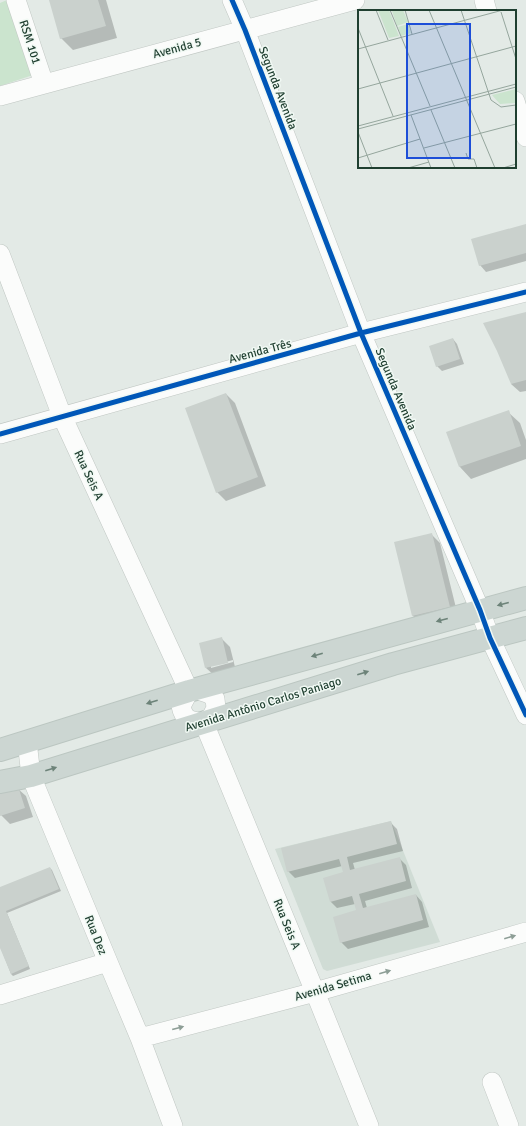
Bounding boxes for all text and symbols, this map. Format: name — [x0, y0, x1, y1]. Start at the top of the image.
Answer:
inset map — [358, 10, 516, 168]
street label: RSM 101 — [15, 18, 44, 66]
street label: Avenida 5 — [151, 35, 203, 62]
street label: Segunda Avenida — [255, 44, 300, 132]
street label: Avenida Três — [227, 336, 293, 367]
street label: Segunda Avenida — [371, 346, 420, 433]
street label: Rua Seis A — [70, 448, 107, 503]
one-way arrow — [497, 601, 509, 607]
one-way arrow — [436, 617, 448, 623]
one-way arrow — [311, 652, 323, 658]
one-way arrow — [357, 670, 369, 676]
street label: Avenida Antônio Carlos Paniago — [183, 674, 343, 735]
one-way arrow — [145, 700, 157, 706]
one-way arrow — [46, 766, 58, 772]
street label: Rua Seis A — [270, 897, 304, 952]
street label: Rua Dez — [81, 913, 110, 957]
one-way arrow — [504, 934, 516, 940]
street label: Avenida Setima — [293, 968, 373, 1005]
one-way arrow — [379, 969, 391, 975]
one-way arrow — [172, 1025, 184, 1031]

